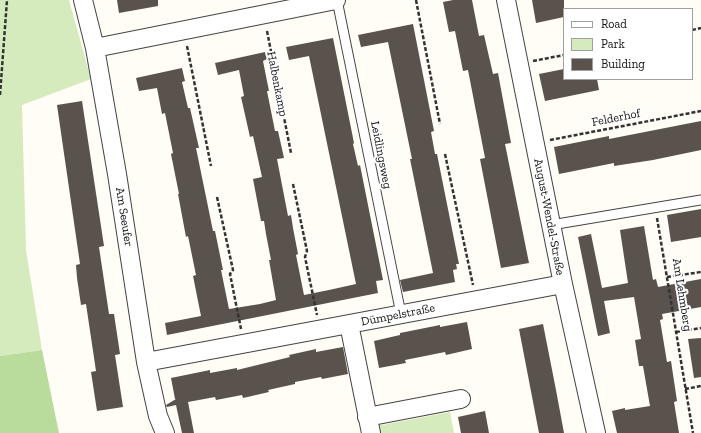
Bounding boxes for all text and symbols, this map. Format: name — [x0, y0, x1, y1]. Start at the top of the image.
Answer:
legend — [563, 8, 693, 80]
text: Road — [601, 17, 627, 31]
text: Park — [601, 37, 625, 51]
street label: Halbenkamp — [264, 50, 290, 118]
text: Building — [601, 57, 645, 71]
street label: Felderhof — [590, 106, 642, 130]
street label: Leidlingsweg — [367, 120, 395, 190]
street label: August-Wendel-Straße — [531, 157, 567, 277]
street label: Am Seeufer — [112, 186, 136, 248]
street label: Am Lehmberg — [669, 257, 695, 333]
street label: Dümpelstraße — [360, 301, 436, 329]

